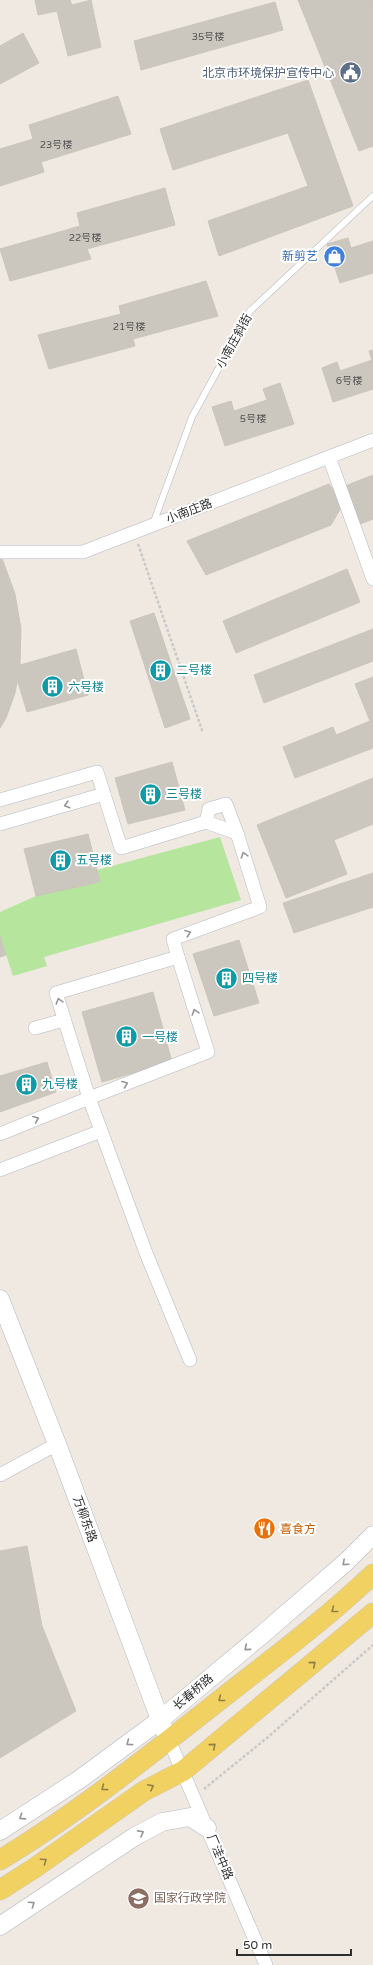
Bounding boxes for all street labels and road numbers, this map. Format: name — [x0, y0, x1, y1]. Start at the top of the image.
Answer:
street label: 小南庄斜街 — [213, 311, 255, 371]
street label: 小南庄路 — [164, 496, 214, 526]
street label: 万柳东路 — [70, 1494, 100, 1544]
street label: 长春桥路 — [170, 1671, 216, 1713]
street label: 厂洼中路 — [204, 1832, 236, 1882]

